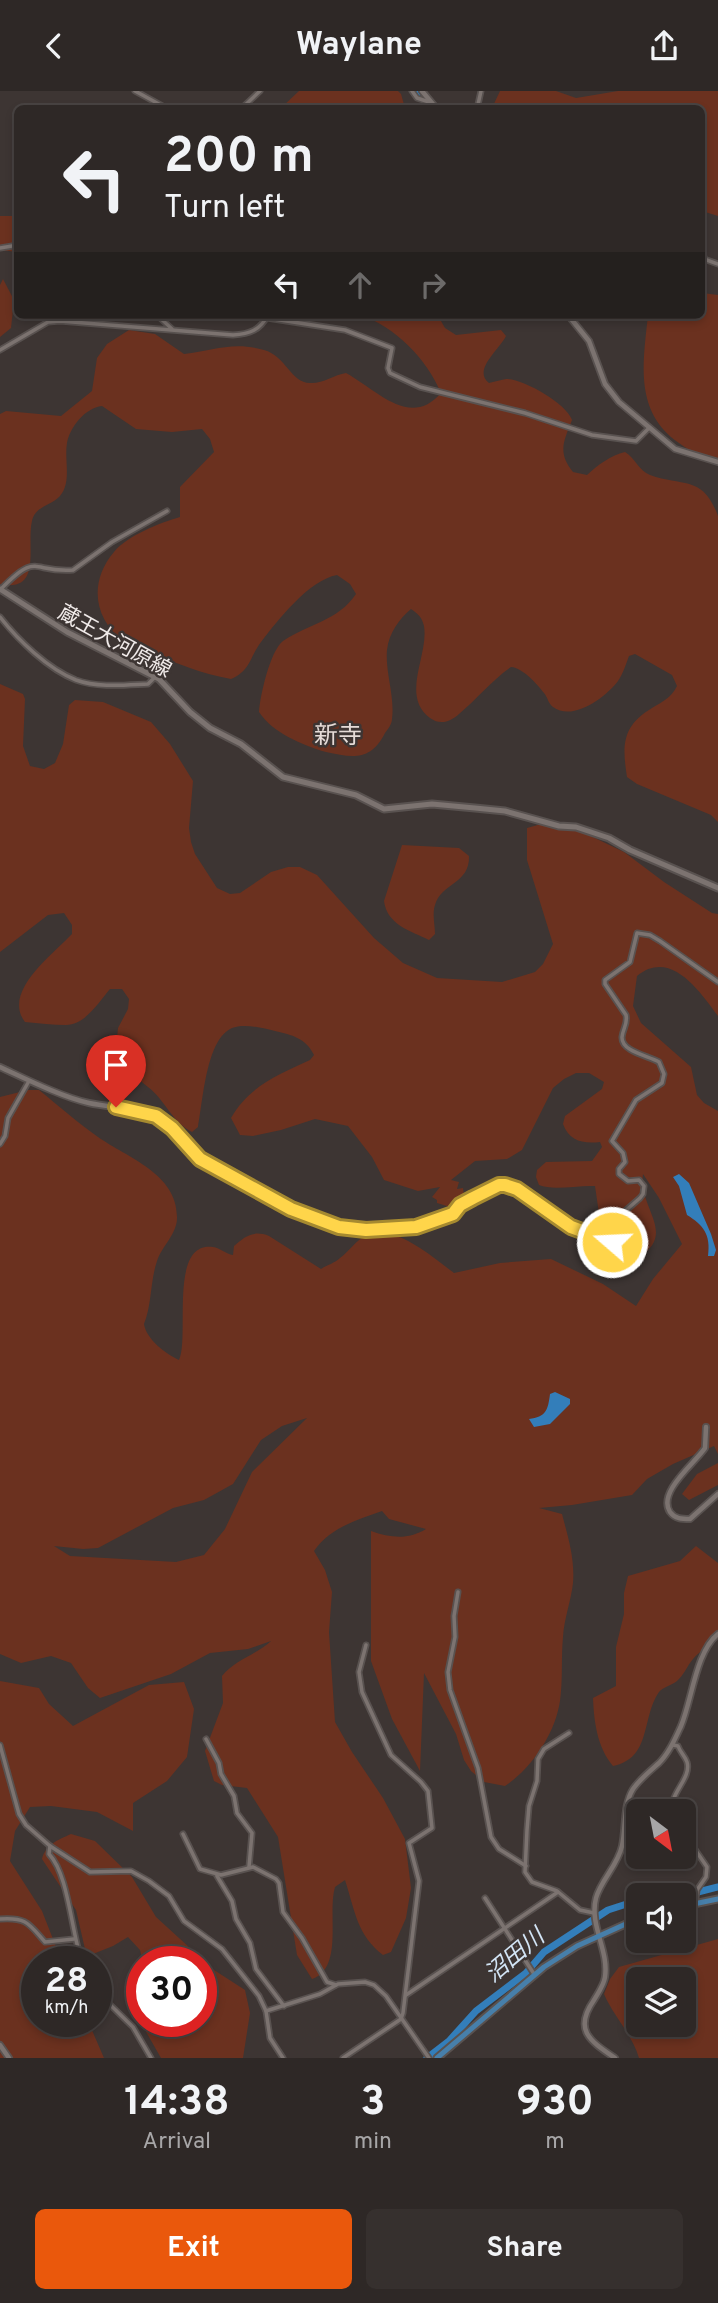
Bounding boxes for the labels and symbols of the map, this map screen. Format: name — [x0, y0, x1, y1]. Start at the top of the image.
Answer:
street label: 蔵王大河原線 — [53, 600, 176, 685]
district label: 新寺 — [314, 722, 362, 752]
pin — [86, 1035, 146, 1107]
position arrow — [575, 1205, 649, 1279]
north arrow — [626, 1799, 696, 1869]
water label: 沼田川 — [480, 1922, 554, 1990]
speed limit sign: 30 — [126, 1946, 217, 2037]

